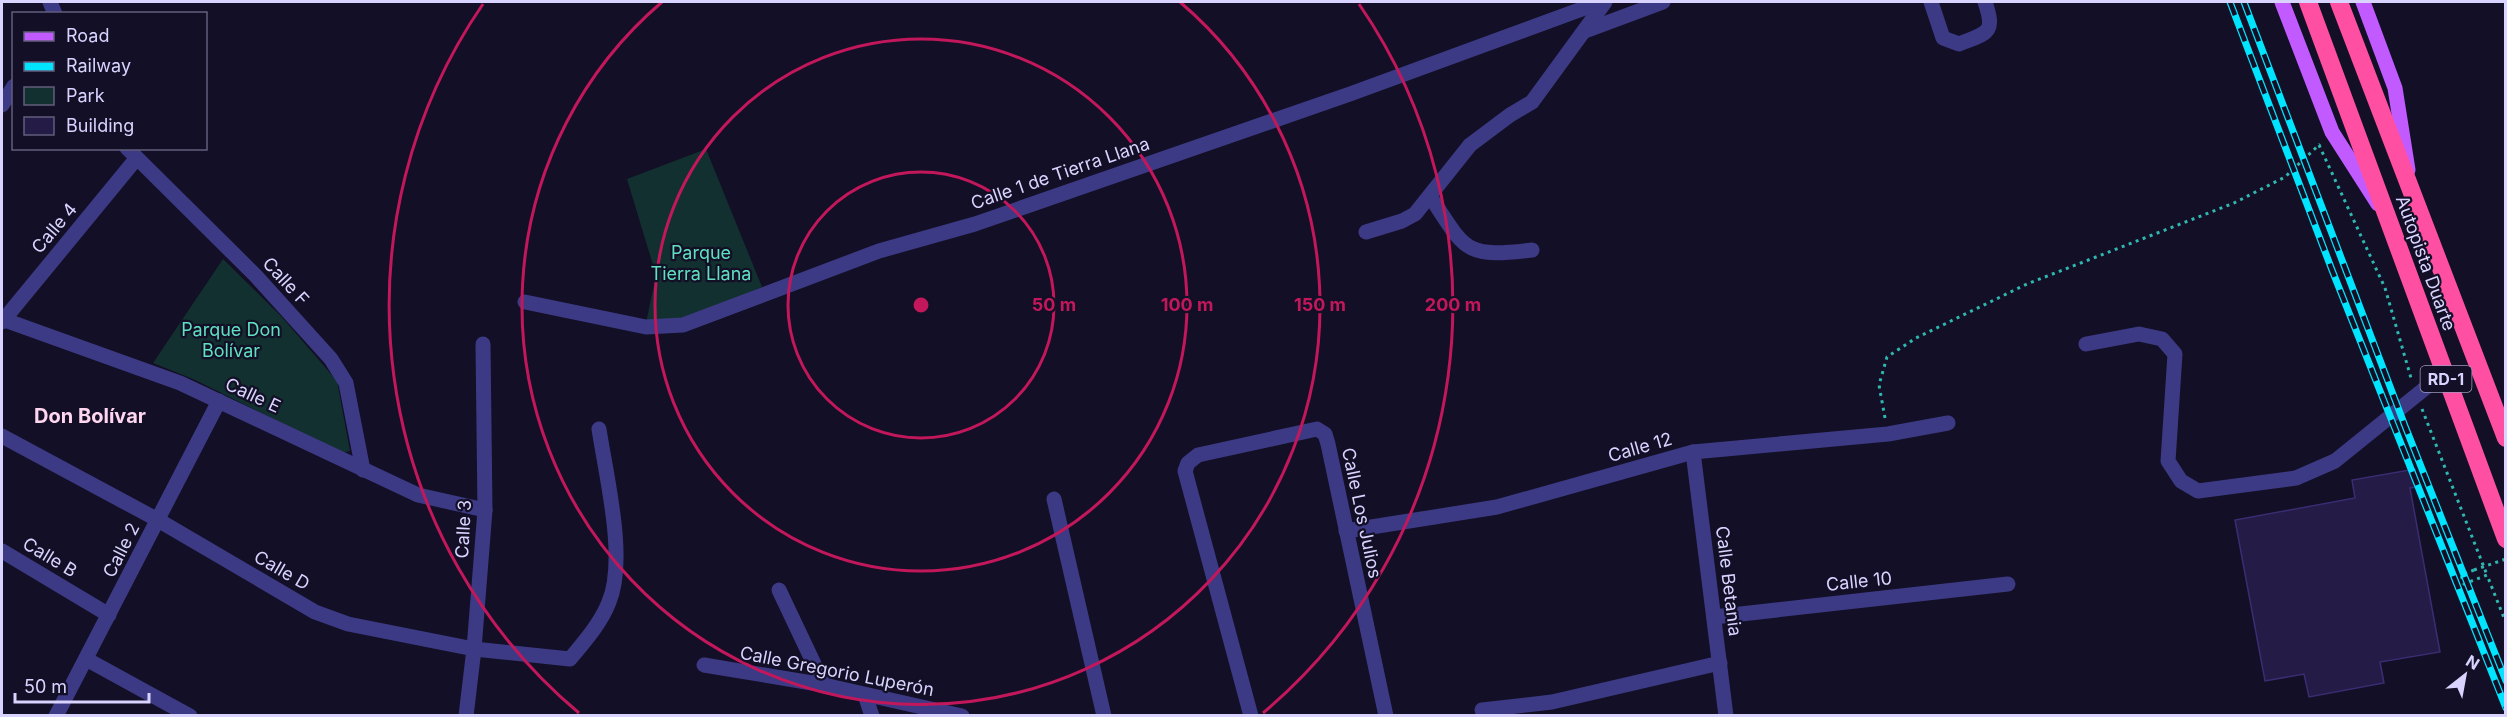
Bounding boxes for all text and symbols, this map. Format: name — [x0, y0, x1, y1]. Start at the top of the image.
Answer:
legend — [12, 12, 207, 150]
text: Road — [66, 25, 109, 46]
text: Railway — [66, 55, 131, 76]
text: Park — [66, 85, 105, 106]
text: Building — [66, 115, 134, 136]
street label: Calle 1 de Tierra Llana — [968, 133, 1152, 213]
street label: Autopista Duarte — [2392, 192, 2460, 334]
street label: Calle 4 — [27, 199, 81, 257]
park label: Parque Tierra Llana — [651, 242, 751, 284]
street label: Calle F — [258, 253, 314, 309]
text: 50 m — [1032, 294, 1076, 315]
text: 100 m — [1161, 294, 1213, 315]
text: 150 m — [1294, 294, 1346, 315]
text: 200 m — [1425, 294, 1481, 315]
centre of rings — [911, 295, 931, 315]
park label: Parque Don Bolívar — [181, 319, 281, 361]
road number: RD-1 — [2420, 366, 2472, 392]
street label: Calle E — [222, 373, 284, 417]
district label: Don Bolívar — [34, 404, 146, 428]
street label: Calle 12 — [1605, 428, 1675, 466]
street label: Calle Los Julios — [1338, 446, 1386, 580]
street label: Calle 3 — [451, 499, 475, 559]
street label: Calle 2 — [98, 519, 144, 581]
street label: Calle Betania — [1712, 525, 1746, 637]
street label: Calle B — [19, 533, 81, 581]
street label: Calle D — [251, 546, 313, 594]
street label: Calle 10 — [1825, 567, 1893, 595]
street label: Calle Gregorio Luperón — [738, 642, 936, 700]
north arrow — [2435, 645, 2495, 705]
text: N — [2462, 650, 2483, 674]
scale bar — [15, 666, 148, 704]
text: 50 m — [24, 676, 67, 697]

